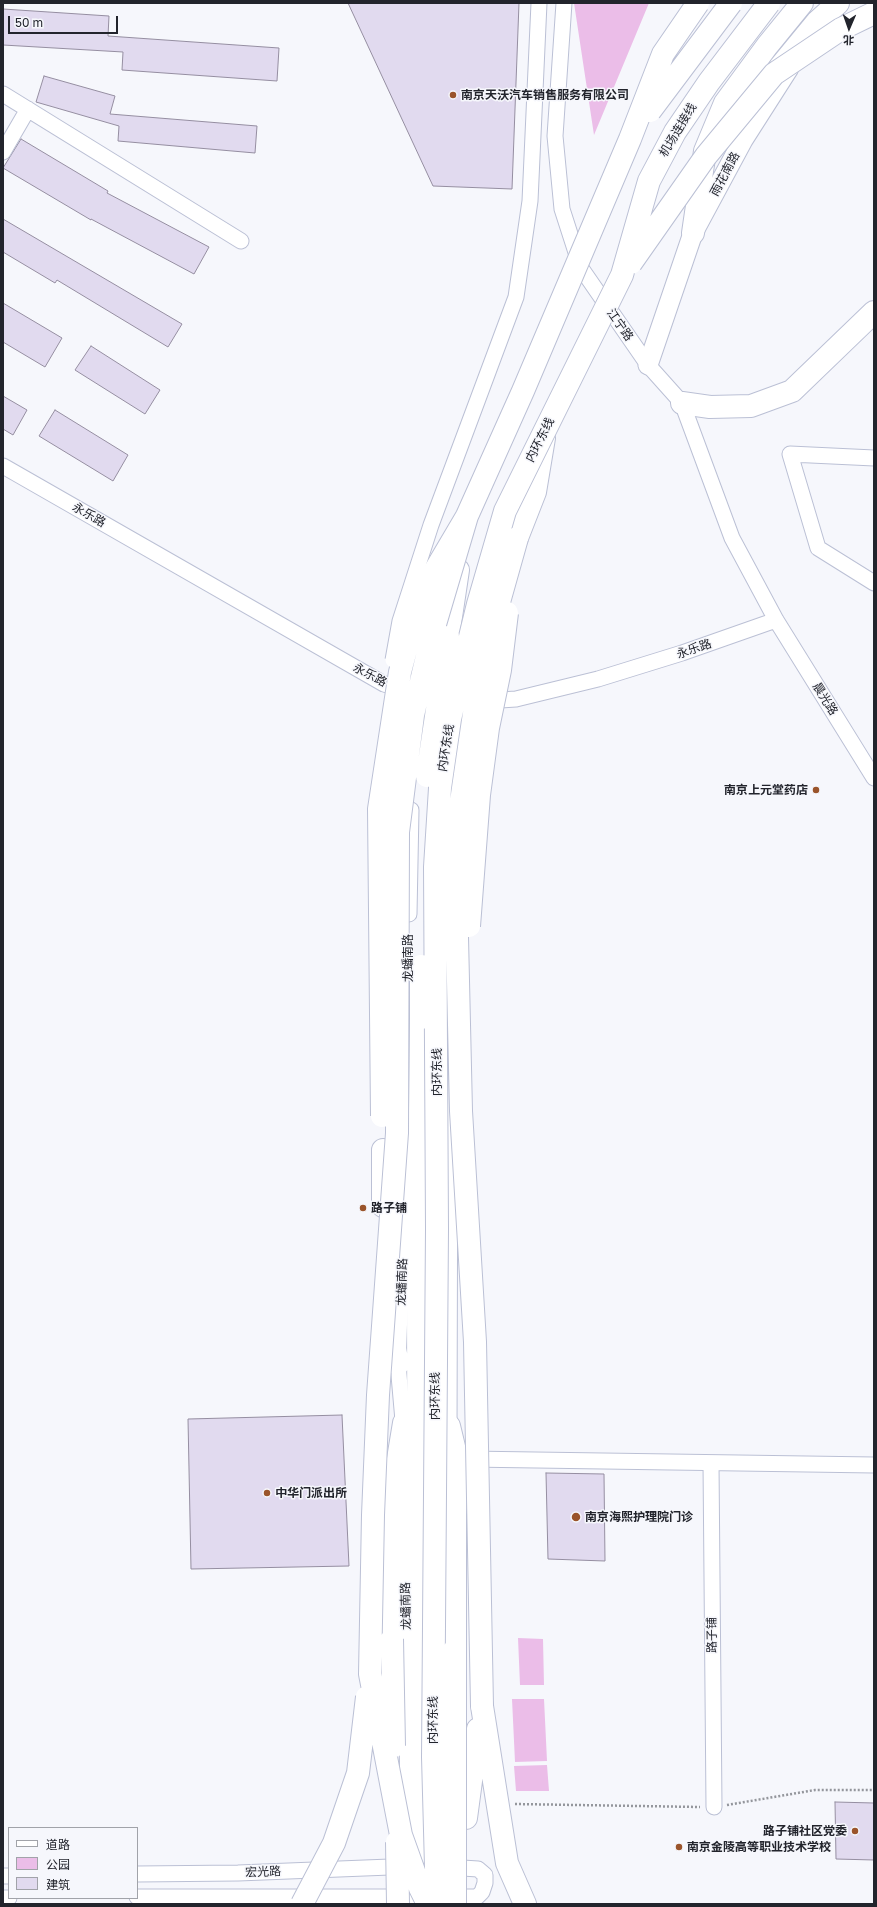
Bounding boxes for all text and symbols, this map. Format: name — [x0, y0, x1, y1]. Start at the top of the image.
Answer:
scale bar — [10, 8, 120, 34]
north arrow — [829, 8, 869, 48]
text: 50 m — [15, 15, 43, 30]
text: 北 — [843, 34, 854, 47]
place label: 南京天沃汽车销售服务有限公司 — [461, 88, 629, 102]
marker: 南京天沃汽车销售服务有限公司 — [448, 90, 458, 100]
street label: 机场连接线 — [656, 101, 700, 159]
street label: 雨花南路 — [707, 149, 743, 199]
street label: 江宁路 — [604, 306, 636, 344]
street label: 内环东线 — [523, 415, 557, 465]
street label: 永乐路 — [70, 500, 108, 530]
street label: 永乐路 — [675, 636, 713, 662]
street label: 永乐路 — [351, 660, 389, 690]
street label: 晨光路 — [809, 680, 841, 718]
street label: 内环东线 — [435, 723, 457, 773]
place label: 南京上元堂药店 — [724, 783, 808, 797]
marker: 南京上元堂药店 — [811, 785, 821, 795]
street label: 龙蟠南路 — [401, 934, 415, 982]
street label: 内环东线 — [430, 1048, 444, 1096]
place label: 路子铺 — [371, 1201, 407, 1215]
marker: 路子铺 — [358, 1203, 368, 1213]
street label: 龙蟠南路 — [394, 1258, 410, 1306]
street label: 内环东线 — [428, 1372, 442, 1420]
place label: 中华门派出所 — [275, 1486, 347, 1500]
marker: 中华门派出所 — [262, 1488, 272, 1498]
place label: 南京海熙护理院门诊 — [585, 1510, 693, 1524]
marker: 南京海熙护理院门诊 — [570, 1511, 582, 1523]
street label: 龙蟠南路 — [398, 1582, 414, 1630]
street label: 路子铺 — [704, 1617, 720, 1653]
street label: 内环东线 — [426, 1696, 440, 1744]
place label: 路子铺社区党委 — [763, 1824, 847, 1838]
marker: 路子铺社区党委 — [850, 1826, 860, 1836]
legend — [8, 1827, 138, 1899]
text: 道路 — [46, 1837, 70, 1852]
place label: 南京金陵高等职业技术学校 — [687, 1840, 831, 1854]
marker: 南京金陵高等职业技术学校 — [674, 1842, 684, 1852]
text: 公园 — [46, 1857, 70, 1872]
street label: 宏光路 — [245, 1864, 281, 1880]
text: 建筑 — [46, 1877, 70, 1892]

